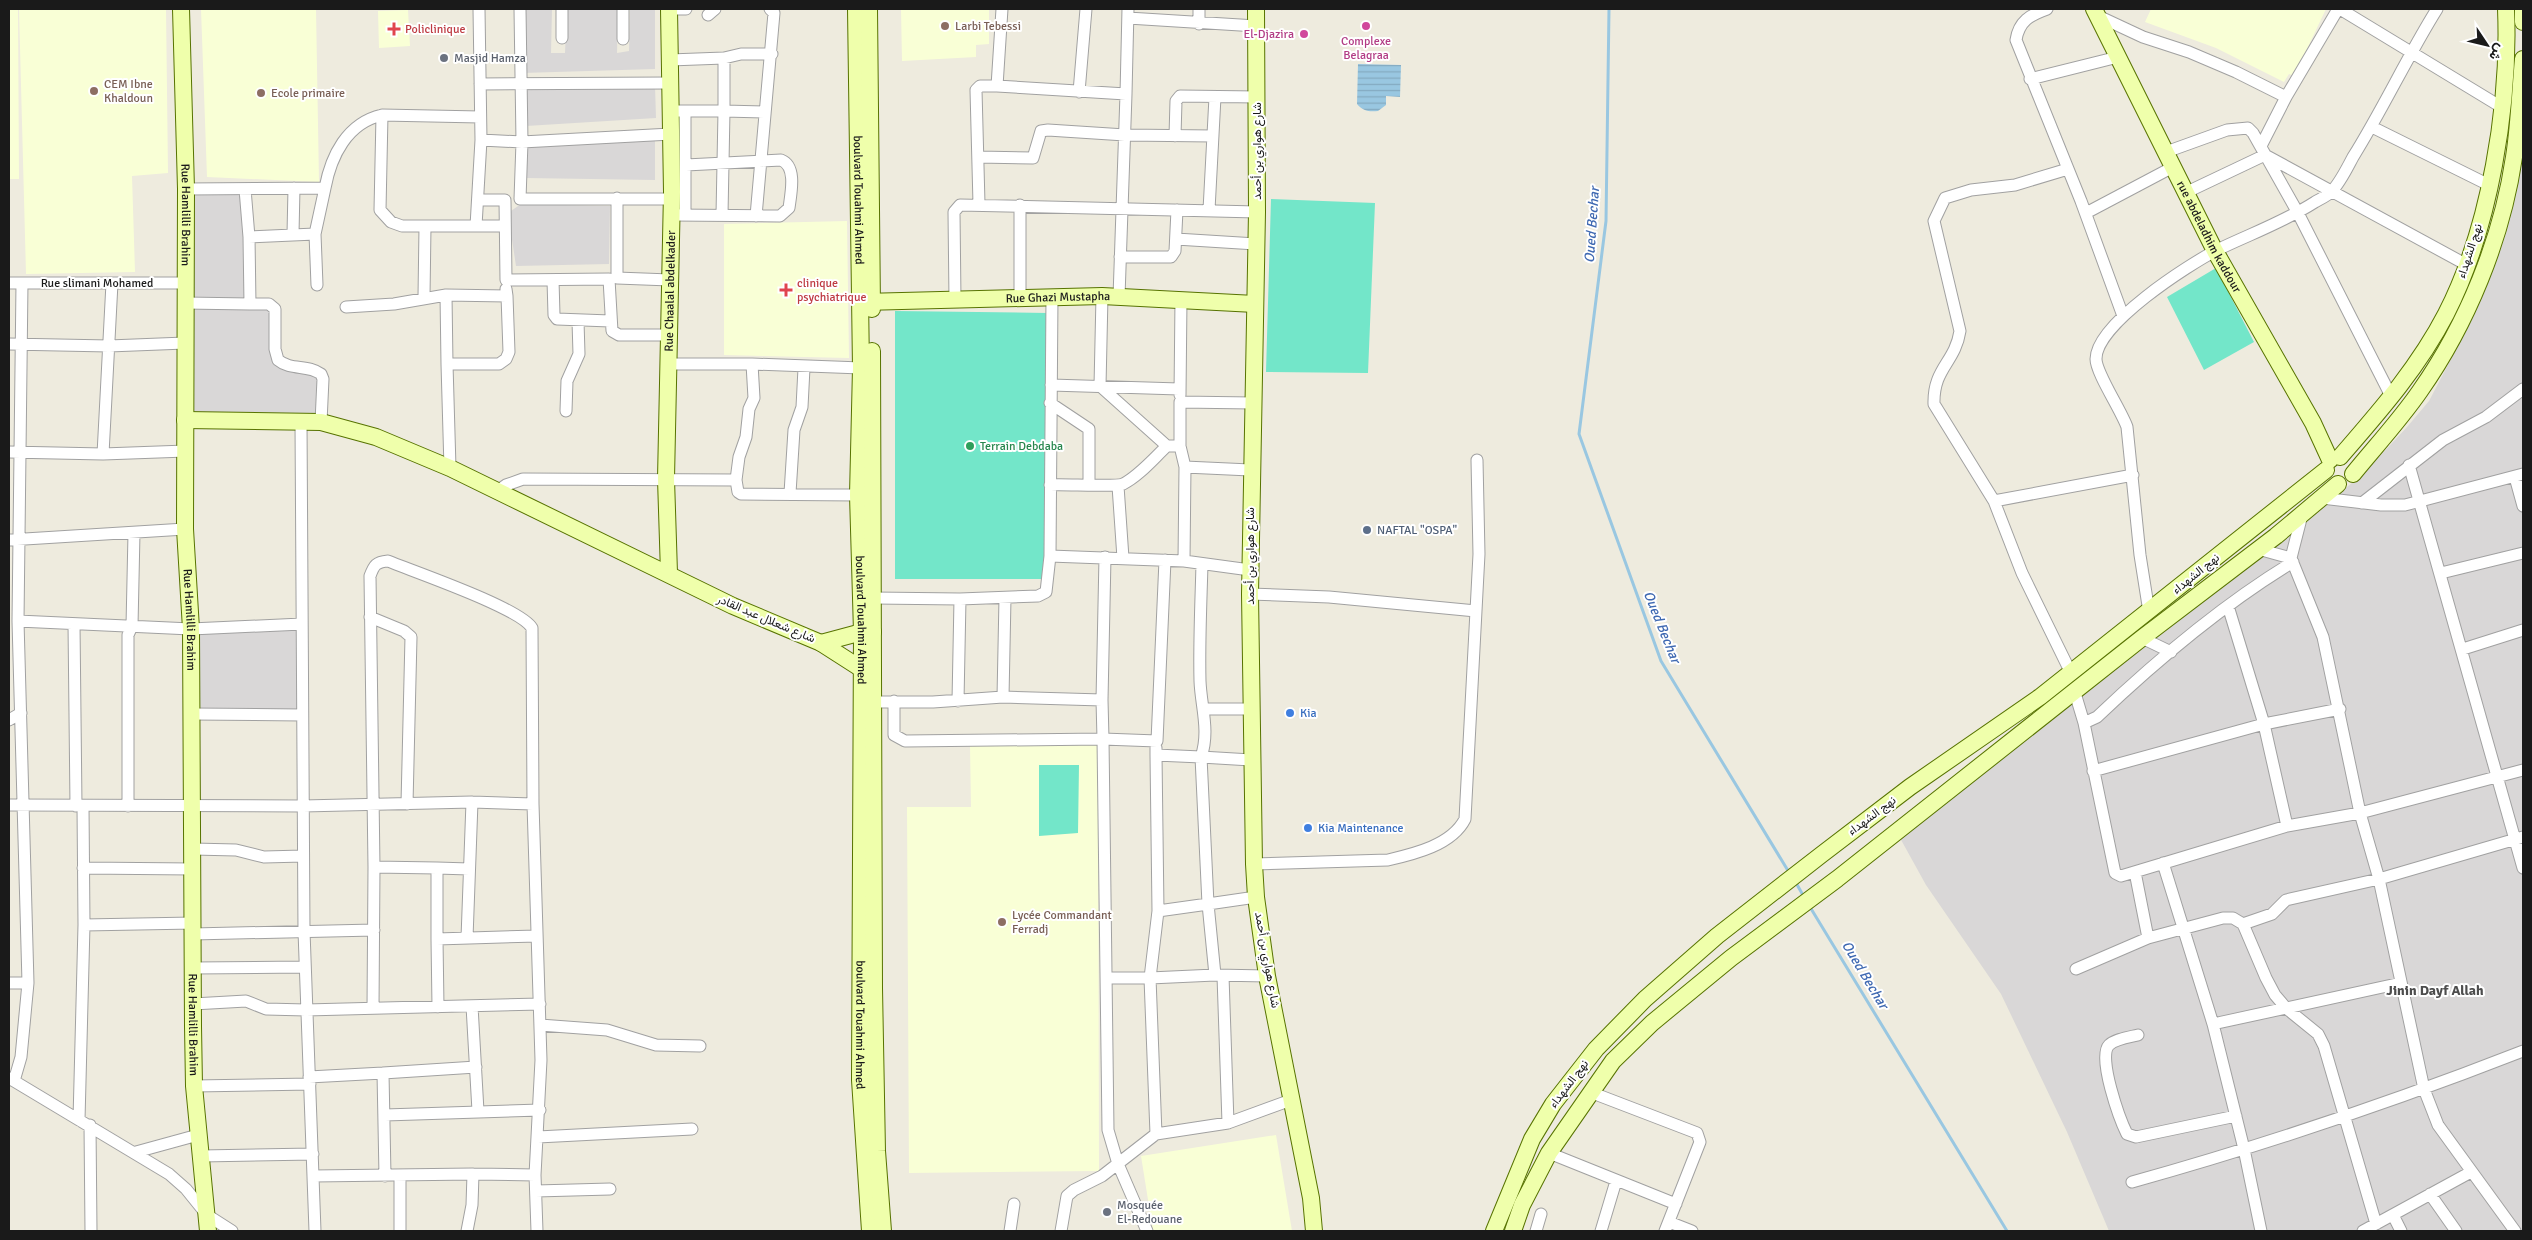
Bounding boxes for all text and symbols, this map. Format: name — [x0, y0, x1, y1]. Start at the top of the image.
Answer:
place label: Larbi Tebessi — [955, 19, 1021, 34]
marker: Larbi Tebessi — [939, 20, 951, 32]
marker: Complexe Belagraa — [1360, 20, 1372, 32]
north arrow — [2462, 20, 2512, 70]
marker: Policlinique — [387, 22, 401, 36]
place label: Policlinique — [405, 22, 466, 37]
place label: El-Djazira — [1243, 27, 1294, 42]
marker: El-Djazira — [1298, 28, 1310, 40]
place label: Complexe Belagraa — [1341, 34, 1391, 63]
text: ش — [2485, 40, 2509, 64]
place label: Masjid Hamza — [454, 51, 526, 66]
marker: Masjid Hamza — [438, 52, 450, 64]
place label: CEM Ibne Khaldoun — [104, 77, 153, 106]
marker: CEM Ibne Khaldoun — [88, 85, 100, 97]
place label: Ecole primaire — [271, 86, 345, 101]
marker: Ecole primaire — [255, 87, 267, 99]
street label: شارع هواري بن أحمد — [1250, 102, 1267, 200]
street label: boulvard Touahmi Ahmed — [850, 135, 867, 265]
street label: Rue Hamlilli Brahim — [178, 164, 194, 266]
street label: rue abdeladhim kaddour — [2173, 178, 2245, 296]
water label: Oued Bechar — [1581, 185, 1603, 264]
street label: نهج الشهداء — [2454, 222, 2487, 281]
street label: Rue Chaalal abdelkader — [661, 230, 679, 352]
street label: Rue slimani Mohamed — [41, 276, 153, 291]
place label: clinique psychiatrique — [797, 276, 866, 305]
marker: clinique psychiatrique — [779, 283, 793, 297]
street label: Rue Ghazi Mustapha — [1005, 288, 1111, 306]
place label: Terrain Debdaba — [980, 439, 1063, 454]
marker: Terrain Debdaba — [964, 440, 976, 452]
street label: شارع هواري بن أحمد — [1243, 507, 1260, 605]
place label: NAFTAL "OSPA" — [1377, 523, 1458, 538]
marker: NAFTAL "OSPA" — [1361, 524, 1373, 536]
street label: نهج الشهداء — [2169, 550, 2223, 598]
street label: boulvard Touahmi Ahmed — [852, 555, 870, 684]
street label: Rue Hamlilli Brahim — [180, 568, 199, 671]
water label: Oued Bechar — [1640, 588, 1685, 667]
street label: شارع شعلال عبد القادر — [713, 591, 817, 647]
place label: Kia — [1300, 706, 1317, 721]
marker: Kia — [1284, 707, 1296, 719]
street label: نهج الشهداء — [1845, 793, 1900, 840]
place label: Kia Maintenance — [1318, 821, 1404, 836]
marker: Kia Maintenance — [1302, 822, 1314, 834]
place label: Lycée Commandant Ferradj — [1012, 908, 1112, 937]
street label: شارع هواري بن أحمد — [1249, 911, 1283, 1010]
marker: Lycée Commandant Ferradj — [996, 916, 1008, 928]
water label: Oued Bechar — [1838, 938, 1893, 1014]
street label: boulvard Touahmi Ahmed — [852, 960, 868, 1090]
street label: Rue Hamlilli Brahim — [185, 974, 201, 1076]
district label: Jinin Dayf Allah — [2386, 982, 2484, 999]
street label: نهج الشهداء — [1546, 1057, 1593, 1112]
place label: Mosquée El-Redouane — [1117, 1198, 1182, 1227]
marker: Mosquée El-Redouane — [1101, 1206, 1113, 1218]

